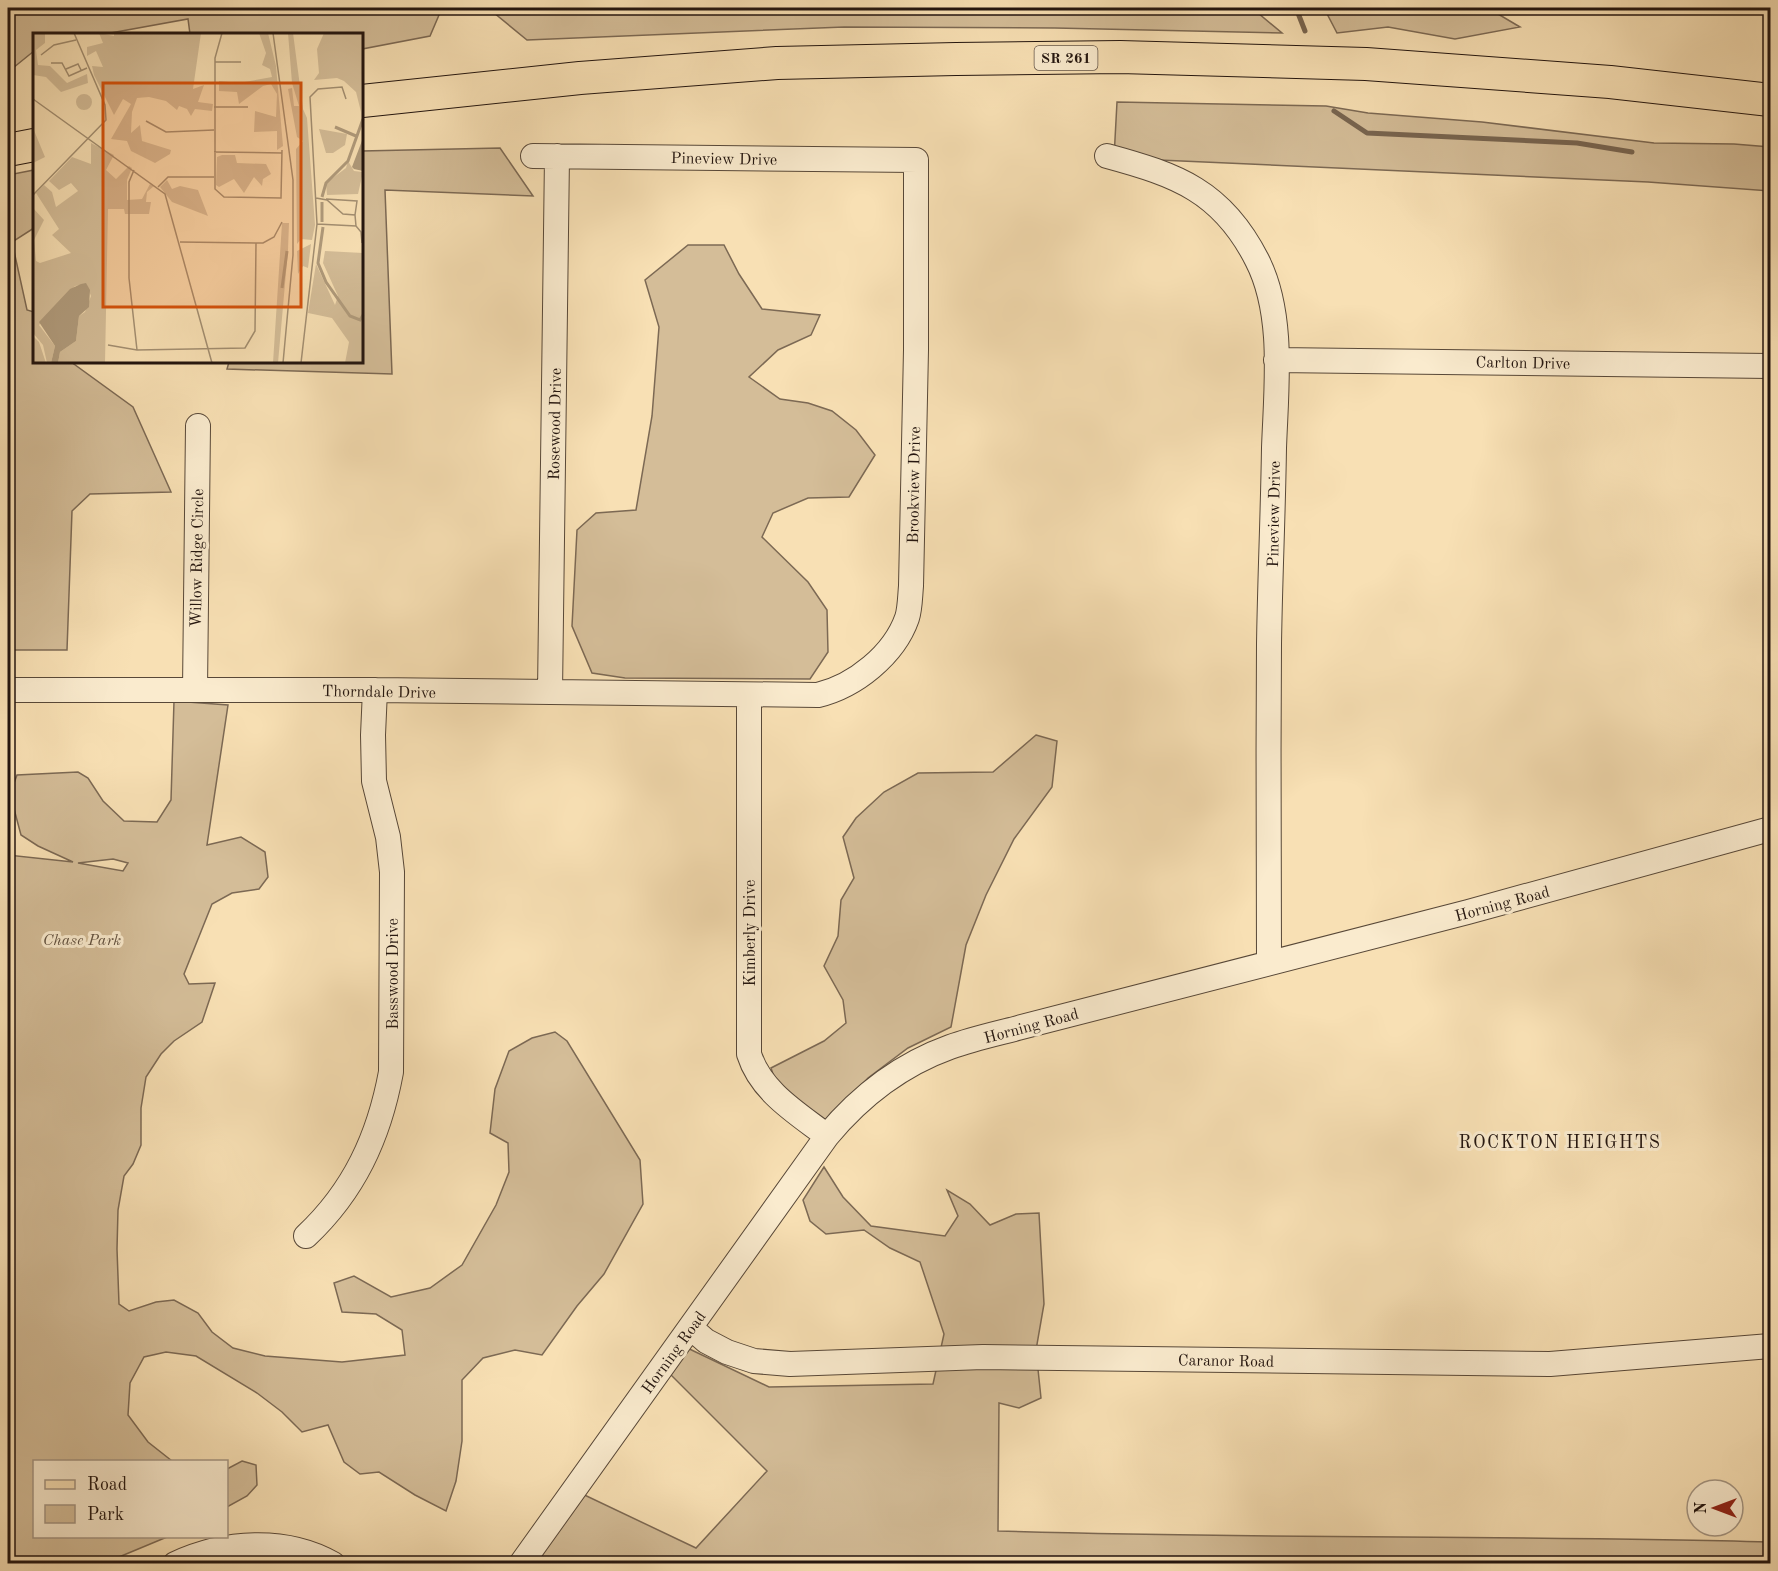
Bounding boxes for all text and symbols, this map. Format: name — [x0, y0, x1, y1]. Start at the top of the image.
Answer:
inset map — [33, 33, 363, 363]
road number: SR 261 — [1034, 46, 1098, 70]
street label: Pineview Drive — [670, 151, 777, 169]
street label: Carlton Drive — [1476, 355, 1570, 373]
street label: Rosewood Drive — [547, 368, 565, 480]
street label: Brookview Drive — [906, 426, 924, 544]
street label: Pineview Drive — [1266, 461, 1284, 568]
street label: Willow Ridge Circle — [189, 489, 207, 628]
street label: Thorndale Drive — [322, 684, 436, 702]
street label: Kimberly Drive — [743, 880, 759, 986]
street label: Horning Road — [1453, 885, 1552, 925]
street label: Basswood Drive — [386, 918, 402, 1030]
park label: Chase Park — [43, 933, 121, 949]
street label: Horning Road — [982, 1007, 1081, 1047]
district label: ROCKTON HEIGHTS — [1459, 1134, 1661, 1152]
street label: Horning Road — [639, 1309, 710, 1397]
street label: Caranor Road — [1178, 1353, 1274, 1371]
legend — [33, 1460, 228, 1538]
text: Road — [87, 1476, 127, 1494]
north arrow — [1685, 1478, 1745, 1538]
text: N — [1694, 1501, 1710, 1514]
text: Park — [87, 1506, 124, 1524]

